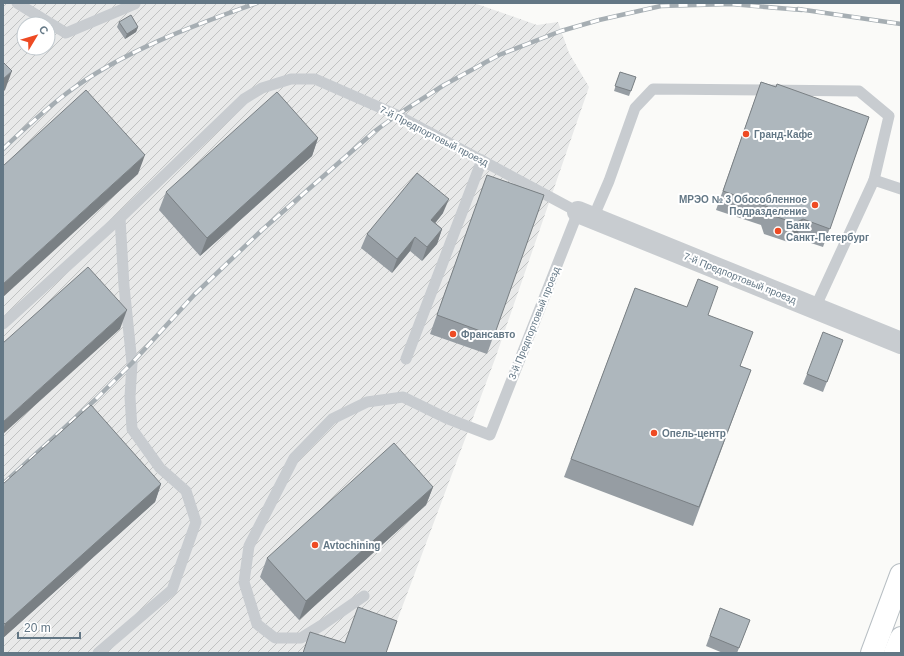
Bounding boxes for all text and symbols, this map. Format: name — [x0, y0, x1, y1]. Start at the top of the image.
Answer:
north arrow — [16, 16, 56, 56]
text: С — [37, 23, 51, 37]
street label: 7-й Предпортовый проезд — [378, 104, 490, 168]
marker: Гранд-Кафе — [741, 129, 751, 139]
place label: Гранд-Кафе — [754, 129, 813, 140]
place label: МРЭО № 3 Обособленное Подразделение — [679, 194, 807, 217]
marker: МРЭО № 3 Обособленное Подразделение — [810, 200, 820, 210]
place label: Банк Санкт-Петербург — [786, 220, 869, 243]
marker: Банк Санкт-Петербург — [773, 226, 783, 236]
street label: 7-й Предпортовый проезд — [682, 250, 798, 306]
street label: 3-й Предпортовый проезд — [506, 265, 562, 381]
marker: Франсавто — [448, 329, 458, 339]
place label: Франсавто — [461, 329, 515, 340]
marker: Опель-центр — [649, 428, 659, 438]
place label: Опель-центр — [662, 428, 726, 439]
marker: Avtochining — [310, 540, 320, 550]
place label: Avtochining — [323, 540, 380, 551]
scale bar — [18, 614, 80, 640]
text: 20 m — [24, 621, 51, 635]

